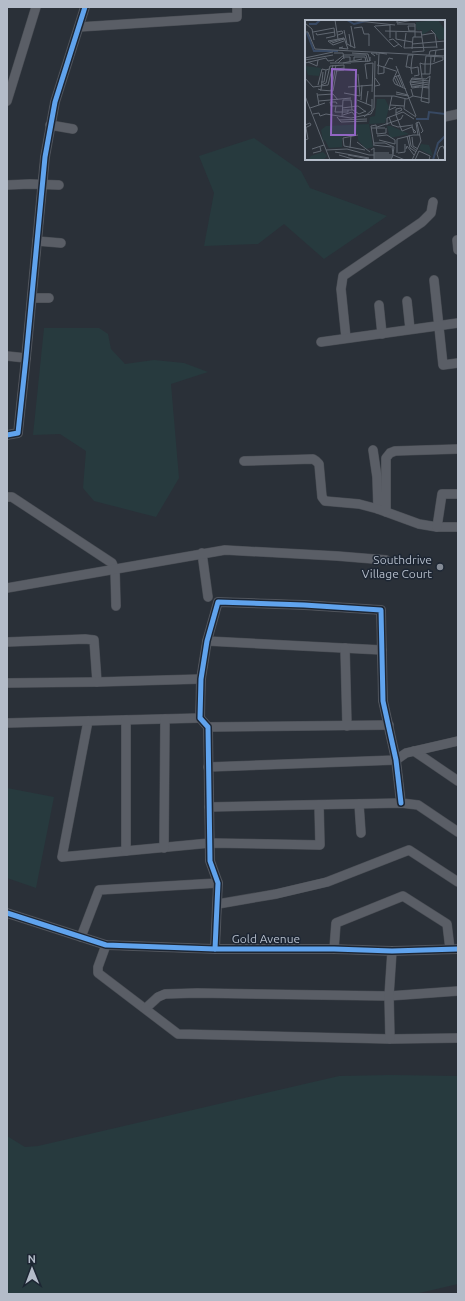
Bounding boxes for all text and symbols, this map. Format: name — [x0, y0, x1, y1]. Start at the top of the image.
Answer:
inset map — [305, 20, 445, 160]
place label: Southdrive Village Court — [362, 553, 432, 580]
marker: Southdrive Village Court — [435, 562, 445, 572]
street label: Gold Avenue — [232, 932, 300, 945]
north arrow — [12, 1249, 52, 1289]
text: N — [28, 1253, 36, 1265]

